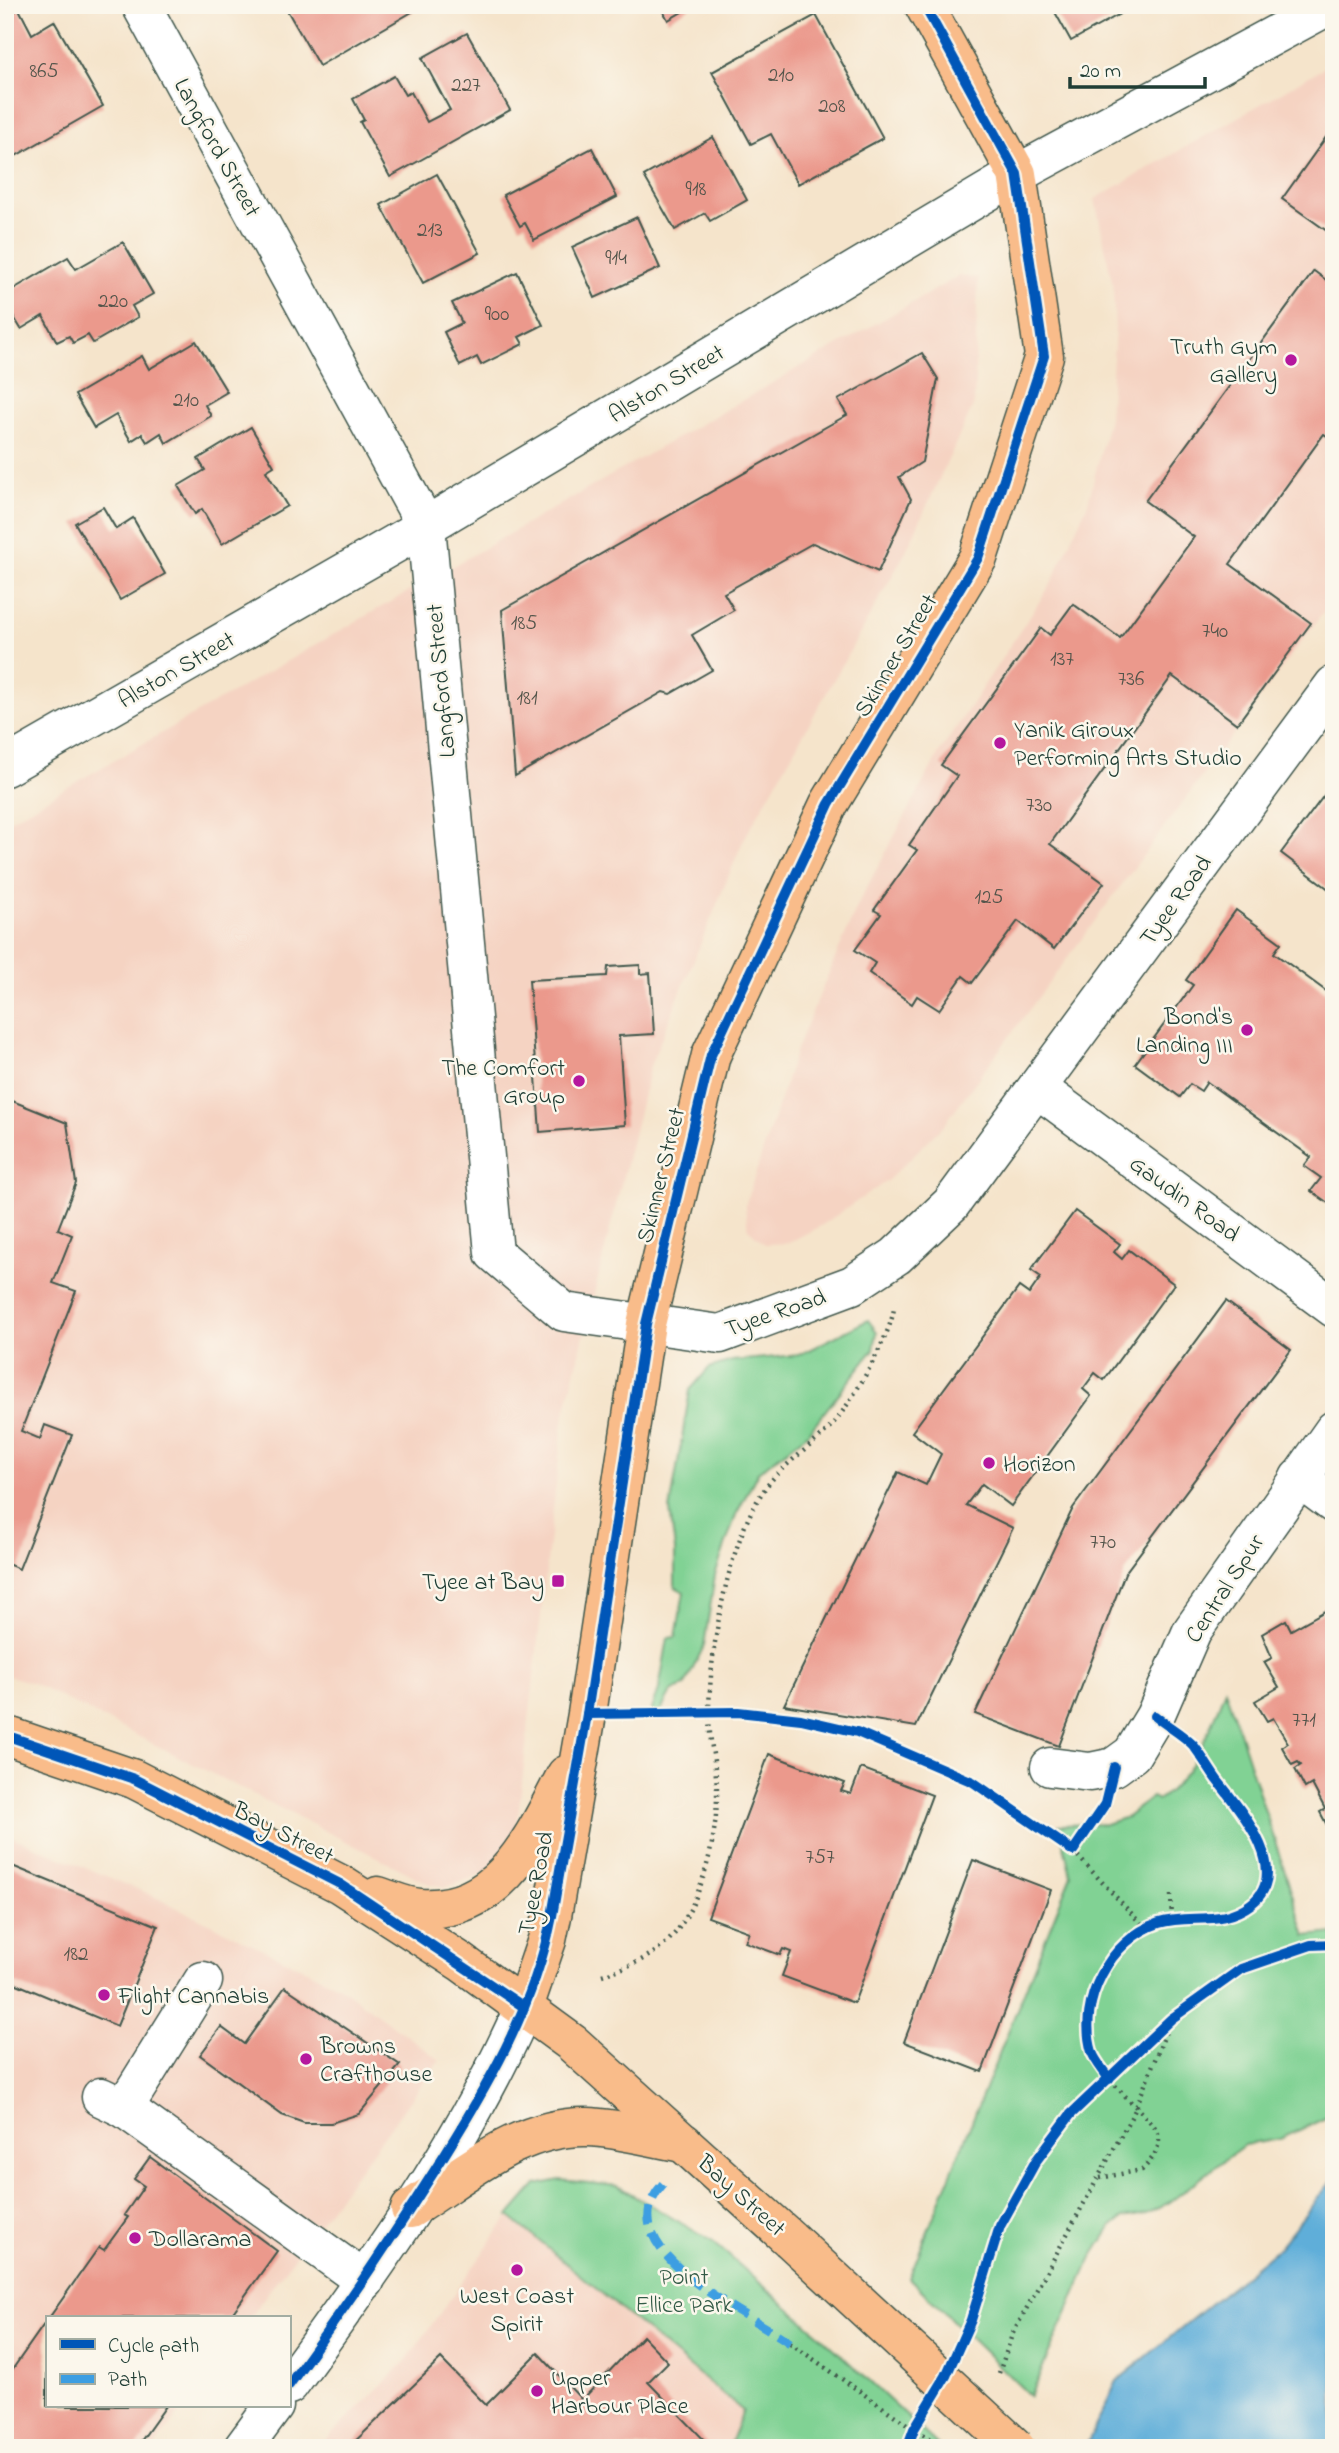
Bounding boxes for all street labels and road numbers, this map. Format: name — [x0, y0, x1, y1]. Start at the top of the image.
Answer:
street label: Langford Street — [163, 72, 268, 224]
street label: Alston Street — [603, 337, 732, 434]
street label: Skinner Street — [846, 588, 948, 725]
street label: Langford Street — [418, 603, 467, 759]
street label: Alston Street — [112, 624, 242, 719]
street label: Tyee Road — [1132, 848, 1223, 955]
street label: Skinner Street — [629, 1104, 696, 1247]
street label: Gaudin Road — [1121, 1148, 1247, 1253]
street label: Tyee Road — [721, 1281, 832, 1349]
street label: Central Spur — [1178, 1527, 1275, 1651]
street label: Bay Street — [225, 1793, 339, 1875]
street label: Tyee Road — [510, 1828, 566, 1938]
street label: Bay Street — [687, 2147, 793, 2247]

